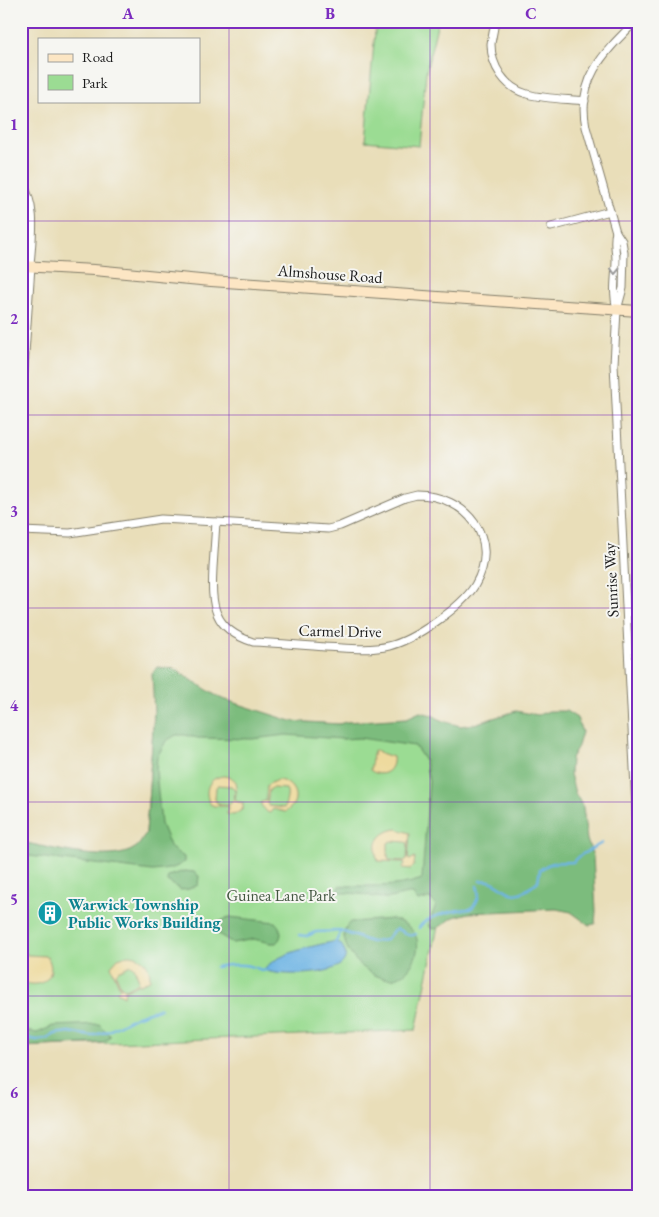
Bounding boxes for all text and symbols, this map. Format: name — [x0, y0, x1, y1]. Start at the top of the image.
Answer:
text: A — [121, 3, 134, 24]
text: B — [325, 3, 335, 24]
text: C — [525, 3, 537, 24]
legend — [38, 38, 200, 102]
text: Road — [82, 47, 114, 66]
text: Park — [82, 73, 109, 92]
text: 1 — [10, 114, 18, 135]
street label: Almshouse Road — [276, 260, 384, 288]
one-way arrow — [610, 267, 621, 275]
text: 2 — [10, 308, 19, 329]
text: 3 — [10, 501, 18, 522]
street label: Sunrise Way — [599, 541, 623, 618]
street label: Carmel Drive — [298, 620, 382, 642]
text: 4 — [10, 695, 19, 716]
park label: Guinea Lane Park — [226, 885, 336, 906]
text: 5 — [10, 889, 18, 910]
place label: Warwick Township Public Works Building — [68, 894, 221, 933]
building icon: Warwick Township Public Works Building — [37, 900, 63, 926]
text: 6 — [10, 1082, 19, 1103]

